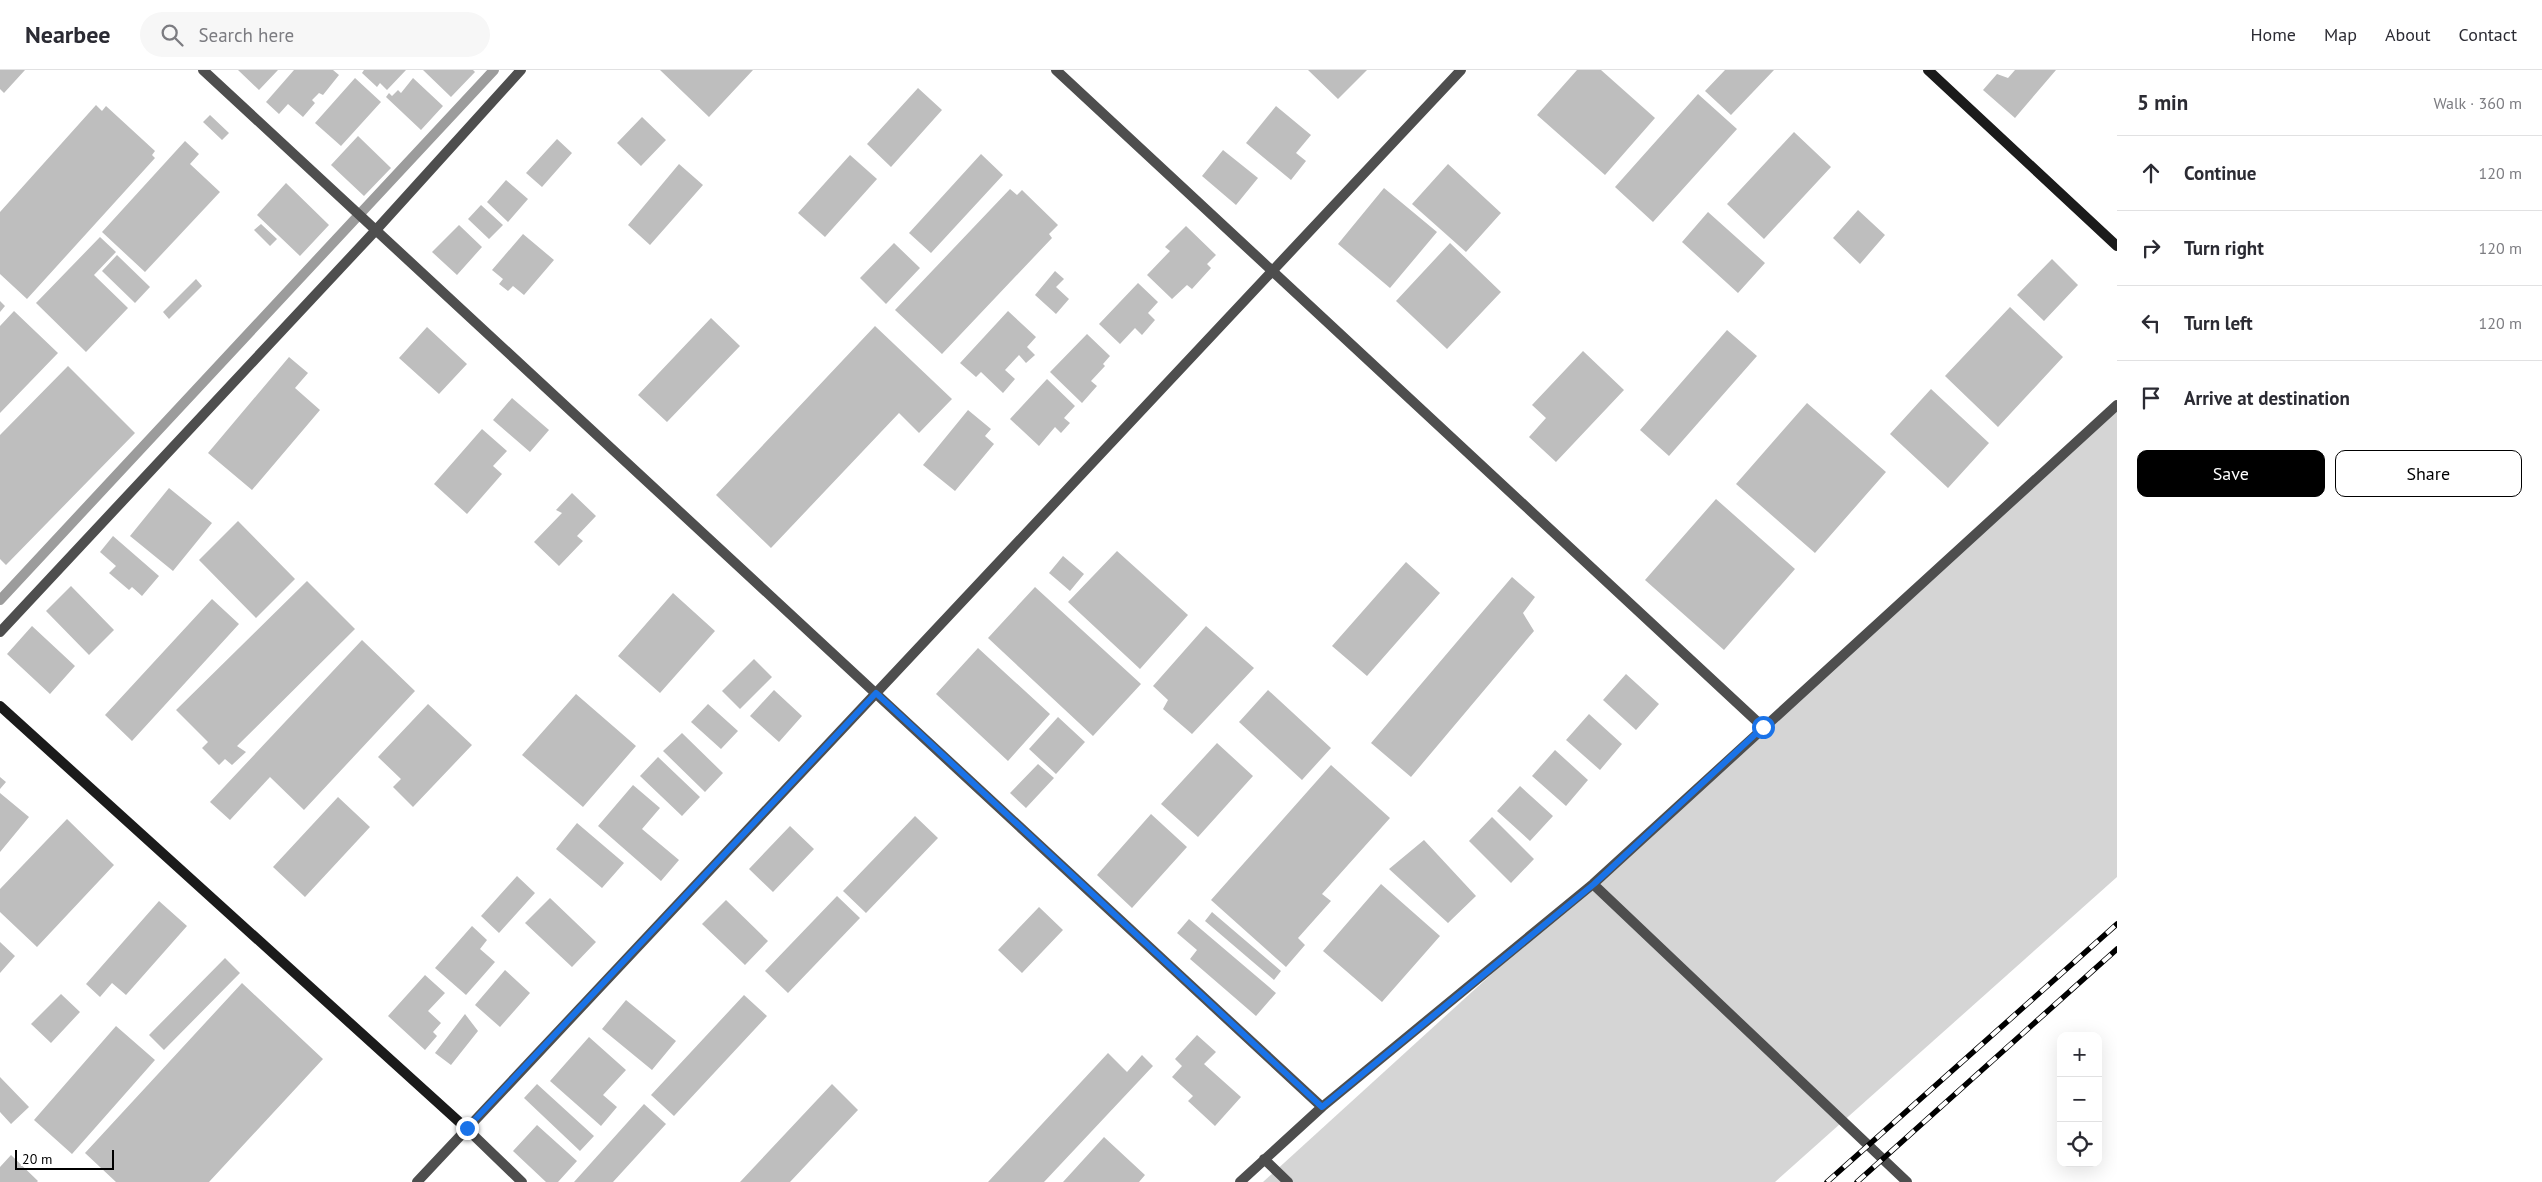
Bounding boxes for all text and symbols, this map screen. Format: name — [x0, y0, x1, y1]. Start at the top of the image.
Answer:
search box — [140, 12, 490, 57]
text: Nearbee — [25, 19, 110, 50]
icon: search — [158, 21, 186, 49]
text: Search here — [198, 23, 294, 47]
text: Home — [2250, 23, 2296, 46]
text: Map — [2324, 23, 2357, 46]
text: About — [2385, 23, 2431, 46]
text: Contact — [2459, 23, 2517, 46]
text: 5 min — [2137, 89, 2188, 116]
text: Walk · 360 m — [2433, 93, 2522, 113]
icon: ahead — [2137, 159, 2165, 187]
text: Continue — [2184, 161, 2256, 185]
text: 120 m — [2479, 163, 2522, 183]
icon: right — [2137, 234, 2165, 262]
text: Turn right — [2184, 236, 2264, 260]
text: 120 m — [2479, 238, 2522, 258]
icon: left — [2137, 309, 2165, 337]
text: Turn left — [2184, 311, 2253, 335]
text: 120 m — [2479, 313, 2522, 333]
icon: arrive — [2137, 384, 2165, 412]
text: Arrive at destination — [2184, 386, 2350, 410]
button: Save — [2137, 450, 2325, 497]
button: Share — [2335, 450, 2522, 497]
route start — [1752, 716, 1775, 739]
map controls — [2057, 1032, 2102, 1167]
button: + — [2057, 1032, 2102, 1077]
button: − — [2057, 1077, 2102, 1122]
route end — [456, 1117, 479, 1140]
button: locate — [2057, 1122, 2102, 1167]
scale bar — [15, 1147, 114, 1170]
text: 20 m — [22, 1150, 52, 1168]

